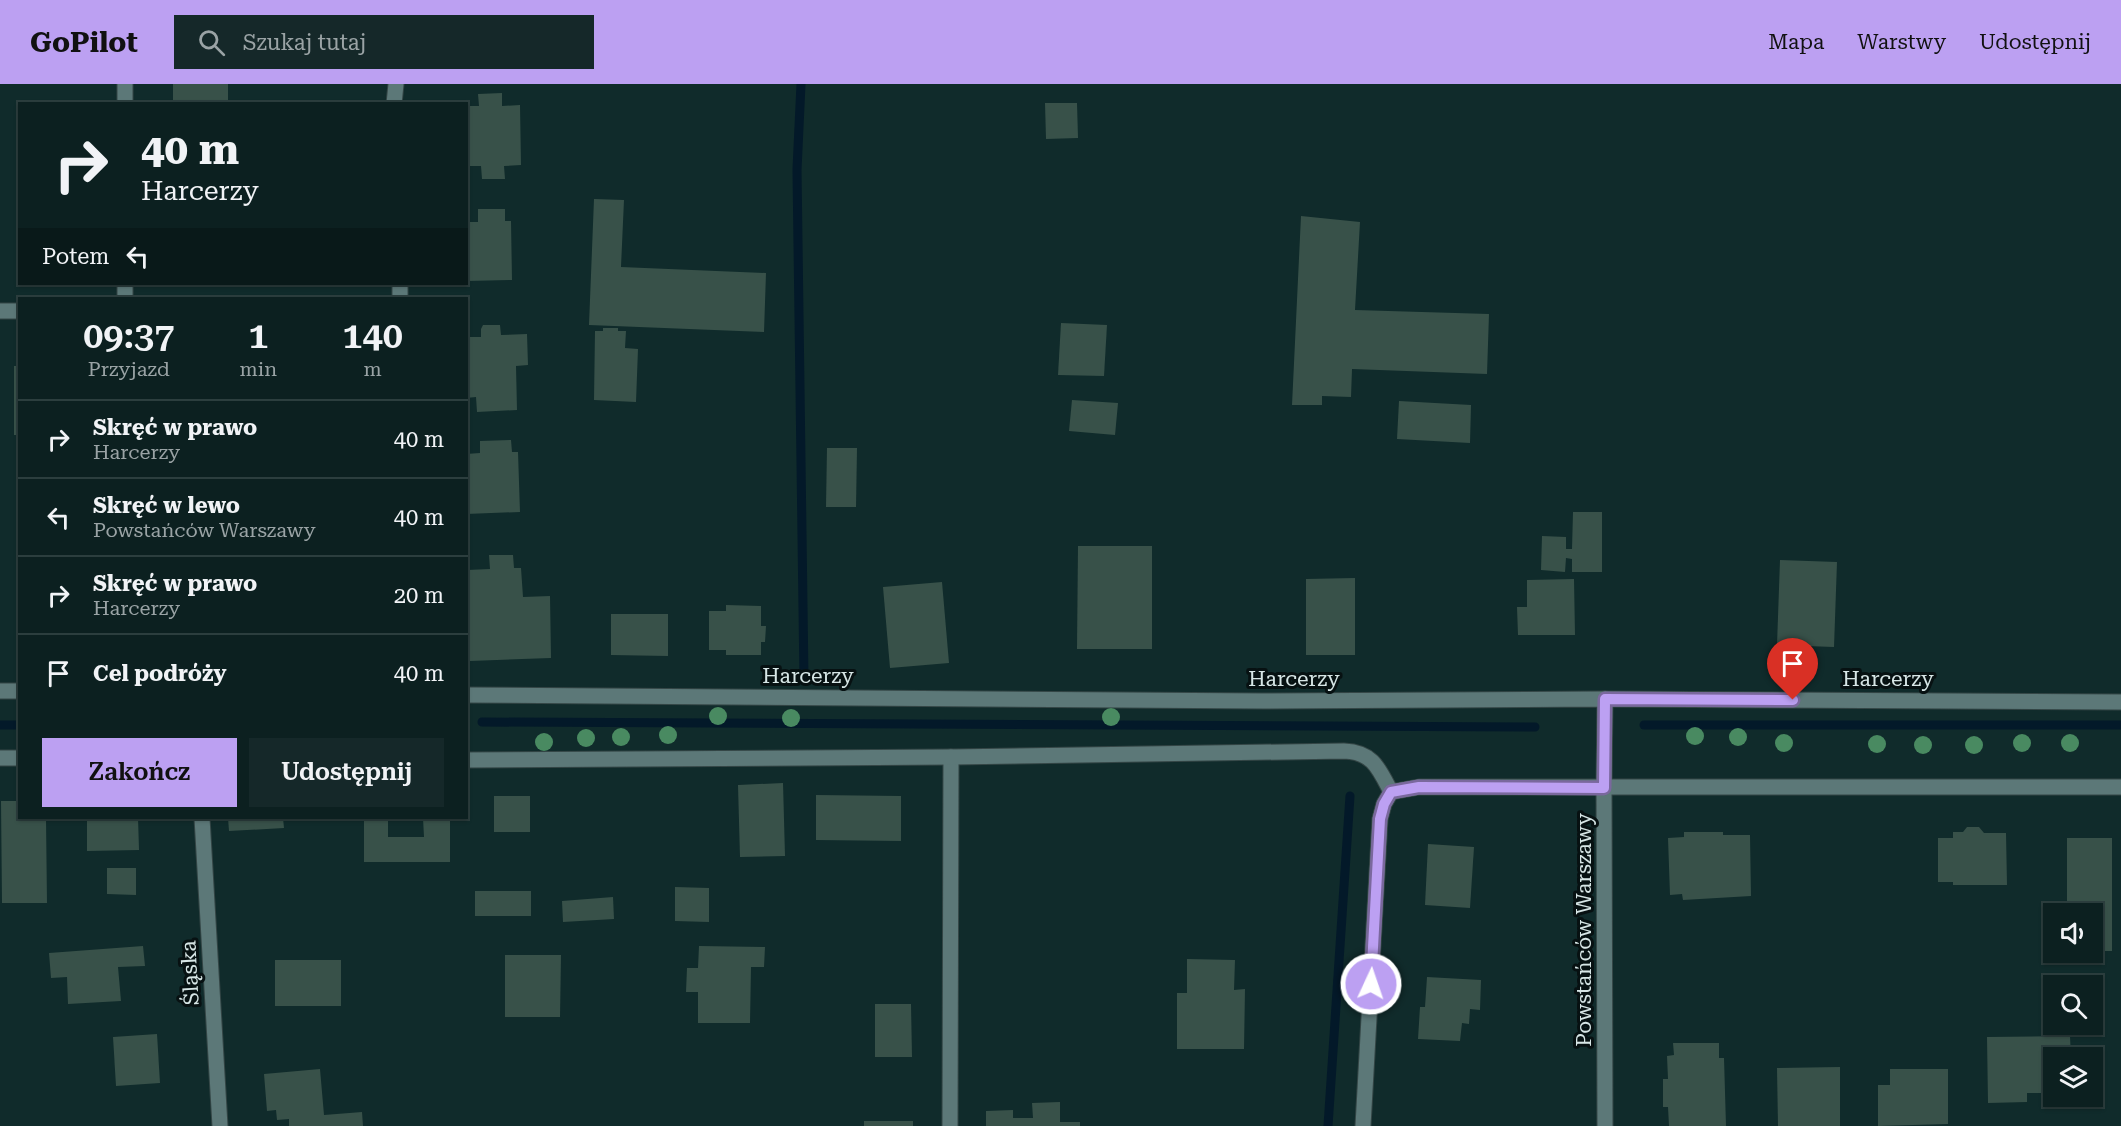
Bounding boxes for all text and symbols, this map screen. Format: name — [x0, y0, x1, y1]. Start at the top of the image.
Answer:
search box — [174, 15, 594, 69]
text: GoPilot — [30, 26, 138, 59]
icon: search — [195, 26, 228, 59]
text: Szukaj tutaj — [243, 30, 366, 55]
text: Mapa — [1768, 30, 1824, 54]
text: Warstwy — [1857, 30, 1946, 54]
text: Udostępnij — [1979, 30, 2091, 54]
text: 40 m — [141, 125, 239, 174]
icon: right — [42, 126, 120, 204]
text: Harcerzy — [141, 175, 259, 207]
icon: left — [121, 240, 154, 273]
text: Potem — [42, 244, 109, 269]
text: 09:37 — [83, 315, 174, 357]
text: 1 — [248, 315, 268, 357]
text: 140 — [342, 315, 403, 357]
text: Przyjazd — [88, 357, 170, 381]
text: min — [240, 357, 277, 381]
text: m — [363, 357, 382, 381]
text: Skręć w prawo — [93, 415, 257, 440]
icon: right — [42, 423, 75, 456]
text: 40 m — [394, 427, 444, 452]
text: Harcerzy — [93, 440, 180, 464]
text: Skręć w lewo — [93, 493, 240, 518]
icon: left — [42, 501, 75, 534]
text: 40 m — [394, 505, 444, 530]
text: Powstańców Warszawy — [93, 518, 316, 542]
text: Skręć w prawo — [93, 571, 257, 596]
icon: right — [42, 579, 75, 612]
text: 20 m — [394, 583, 444, 608]
text: Harcerzy — [93, 596, 180, 620]
pin — [1767, 638, 1818, 700]
icon: arrive — [1776, 647, 1809, 680]
icon: arrive — [42, 657, 75, 690]
text: Cel podróży — [93, 661, 227, 686]
text: 40 m — [394, 661, 444, 686]
street label: Harcerzy — [762, 664, 854, 688]
street label: Harcerzy — [1248, 667, 1340, 691]
street label: Harcerzy — [1842, 667, 1934, 691]
button: Zakończ — [42, 738, 237, 807]
button: Udostępnij — [249, 738, 444, 807]
street label: Powstańców Warszawy — [1572, 813, 1596, 1047]
map controls — [2043, 903, 2103, 1107]
button: sound — [2043, 903, 2103, 963]
street label: Śląska — [175, 939, 204, 1006]
position arrow — [1339, 952, 1403, 1016]
button: search — [2043, 975, 2103, 1035]
button: layers — [2043, 1047, 2103, 1107]

